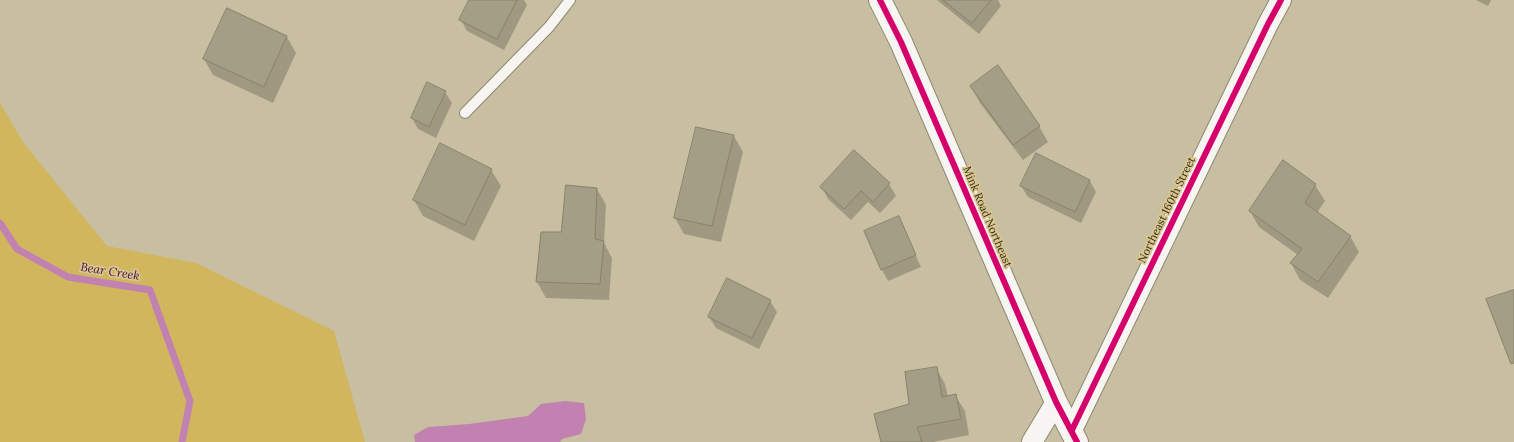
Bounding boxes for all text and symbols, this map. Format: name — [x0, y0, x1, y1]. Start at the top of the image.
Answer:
street label: Northeast 160th Street — [1136, 155, 1198, 265]
street label: Mink Road Northeast — [960, 165, 1014, 269]
water label: Bear Creek — [79, 260, 141, 284]

